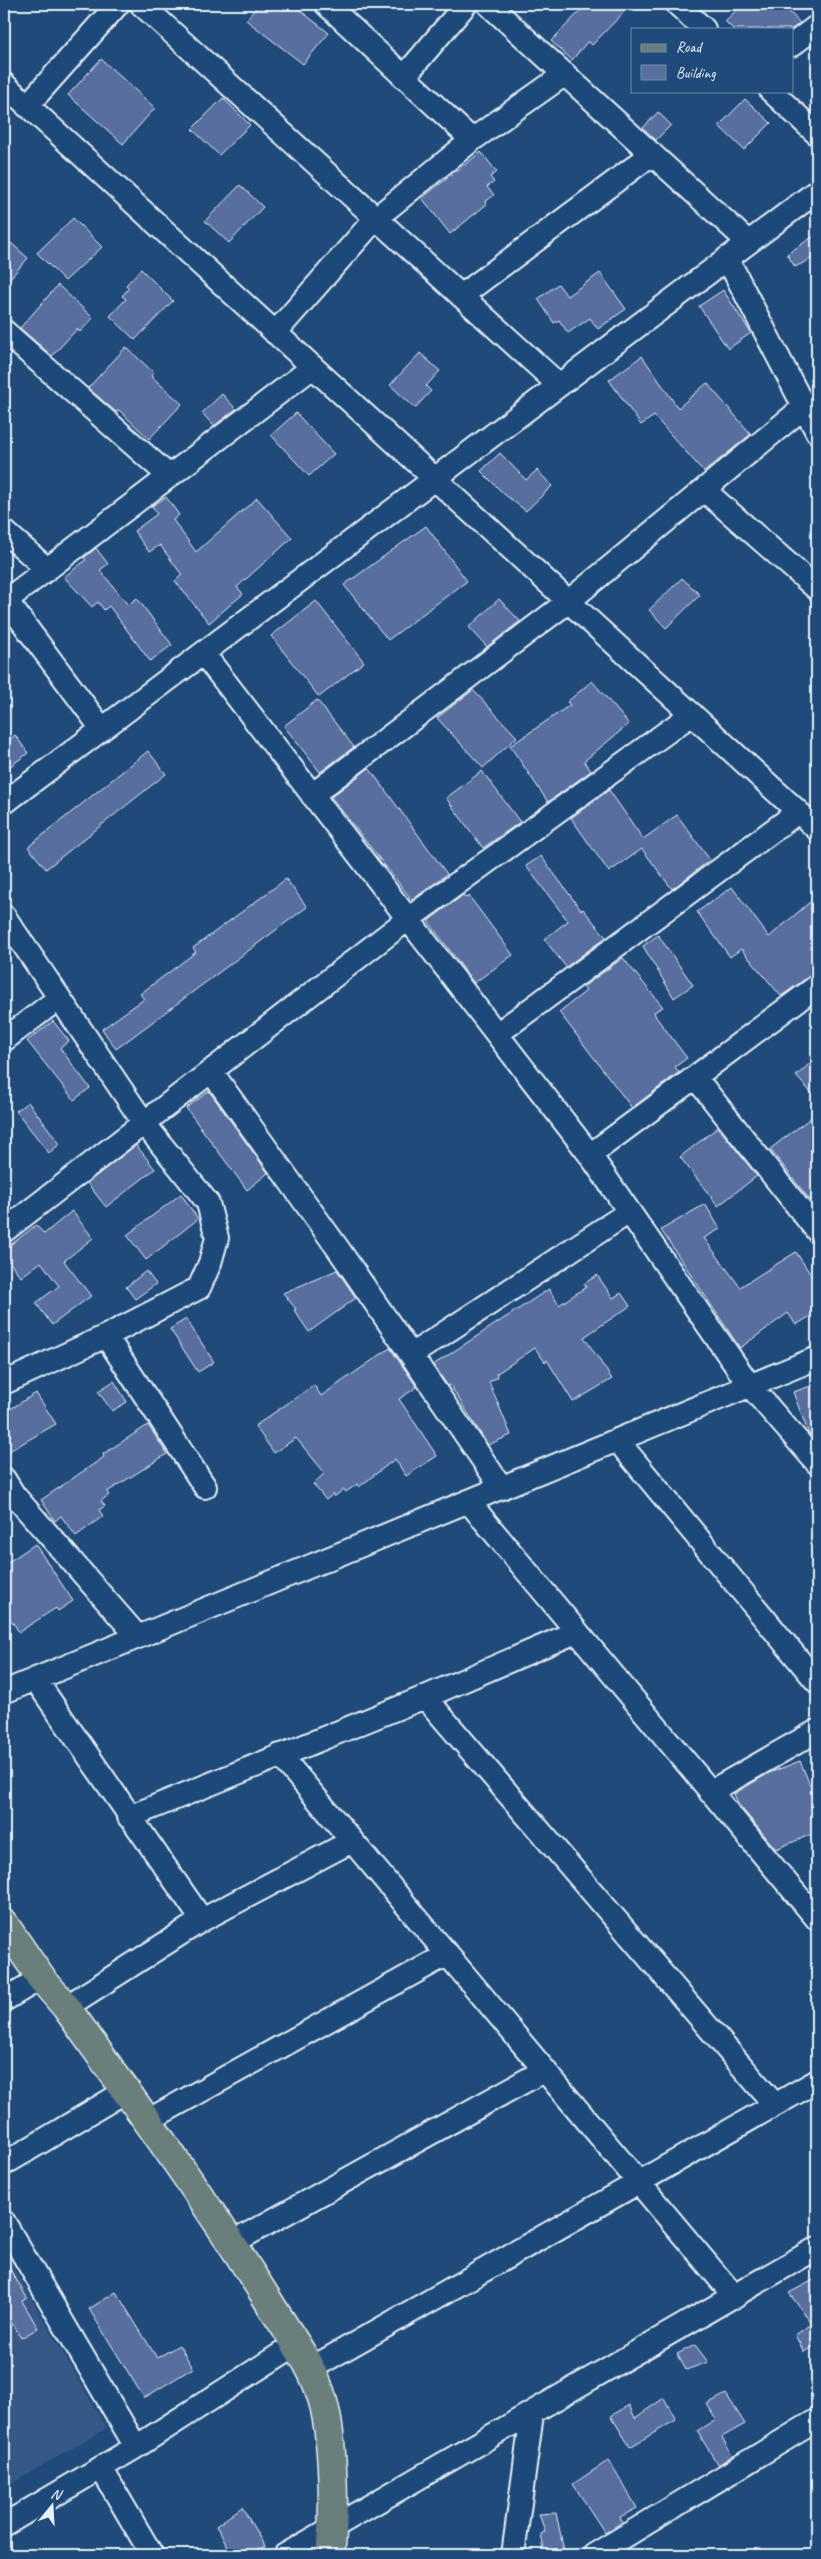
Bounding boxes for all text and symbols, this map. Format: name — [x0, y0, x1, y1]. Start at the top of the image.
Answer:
legend — [631, 28, 794, 92]
text: Road — [676, 38, 703, 57]
text: Building — [676, 64, 716, 83]
north arrow — [28, 2482, 78, 2532]
text: N — [49, 2485, 65, 2504]

